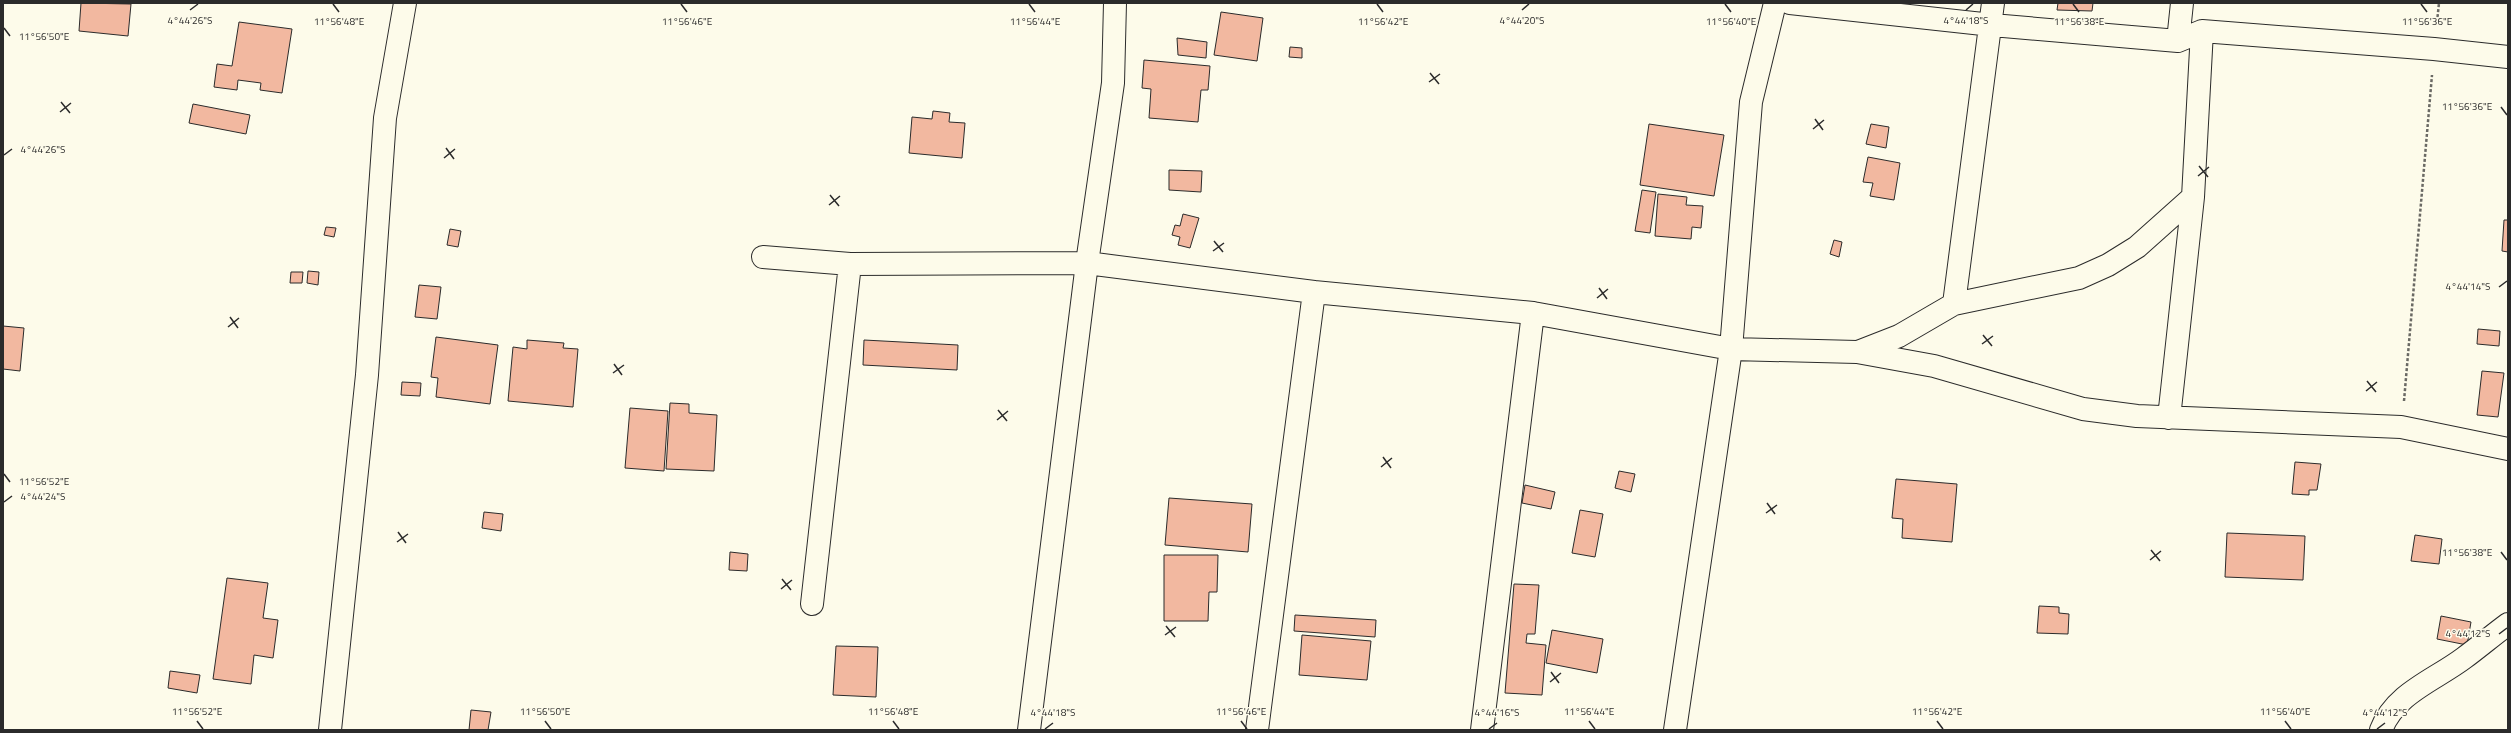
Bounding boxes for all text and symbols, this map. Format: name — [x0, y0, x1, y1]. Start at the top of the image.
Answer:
text: 4°44'26"S — [168, 13, 212, 28]
text: 4°44'20"S — [1500, 13, 1544, 28]
text: 4°44'18"S — [1944, 13, 1988, 28]
text: 11°56'48"E — [314, 14, 365, 29]
text: 11°56'46"E — [662, 14, 713, 29]
text: 11°56'44"E — [1010, 14, 1061, 29]
text: 11°56'42"E — [1358, 14, 1409, 29]
text: 11°56'40"E — [1706, 14, 1757, 29]
text: 11°56'38"E — [2054, 14, 2105, 29]
text: 11°56'36"E — [2402, 14, 2453, 29]
text: 11°56'50"E — [19, 29, 70, 44]
text: 11°56'36"E — [2442, 99, 2493, 114]
text: 4°44'26"S — [21, 142, 65, 157]
text: 4°44'14"S — [2446, 279, 2490, 294]
text: 11°56'52"E — [19, 474, 70, 489]
text: 4°44'24"S — [21, 489, 65, 504]
text: 11°56'38"E — [2442, 545, 2493, 560]
text: 4°44'12"S — [2446, 626, 2490, 641]
text: 11°56'52"E — [172, 704, 223, 719]
text: 11°56'50"E — [520, 704, 571, 719]
text: 11°56'48"E — [868, 704, 919, 719]
text: 11°56'46"E — [1216, 704, 1267, 719]
text: 11°56'44"E — [1564, 704, 1615, 719]
text: 11°56'42"E — [1912, 704, 1963, 719]
text: 11°56'40"E — [2260, 704, 2311, 719]
text: 4°44'18"S — [1031, 705, 1075, 720]
text: 4°44'16"S — [1475, 705, 1519, 720]
text: 4°44'12"S — [2363, 705, 2407, 720]

